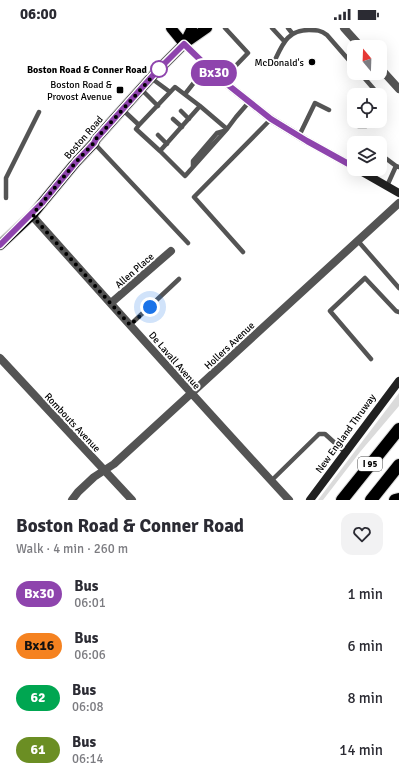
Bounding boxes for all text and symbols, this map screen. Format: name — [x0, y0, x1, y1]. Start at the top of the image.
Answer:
text: 06:00 — [20, 5, 57, 23]
north arrow — [347, 40, 387, 80]
map controls — [347, 40, 387, 176]
place label: McDonald's — [254, 57, 305, 69]
marker: McDonald's — [307, 57, 317, 67]
marker: Boston Road & Conner Road — [150, 60, 168, 78]
line badge: Bx30 — [186, 60, 242, 86]
place label: Boston Road & Conner Road — [27, 64, 148, 76]
text: Bx30 — [199, 64, 229, 81]
place label: Boston Road & Provost Avenue — [47, 79, 113, 103]
marker: Boston Road & Provost Avenue — [115, 85, 125, 95]
button: locate — [347, 88, 387, 128]
street label: Boston Road — [62, 114, 106, 162]
button: layers — [347, 136, 387, 176]
street label: Allen Place — [113, 251, 157, 291]
your location — [140, 297, 160, 317]
street label: Hollers Avenue — [202, 319, 257, 372]
street label: De Lavall Avenue — [146, 329, 203, 392]
street label: Rombouts Avenue — [42, 391, 103, 455]
street label: New England Thruway — [313, 391, 379, 475]
road number: I 95 — [358, 457, 382, 471]
button: heart — [341, 513, 383, 555]
text: Boston Road & Conner Road — [16, 514, 244, 538]
text: Walk · 4 min · 260 m — [16, 541, 128, 557]
text: Bus — [74, 577, 98, 595]
text: Bx30 — [24, 585, 54, 602]
text: 1 min — [347, 585, 383, 603]
text: 06:01 — [74, 595, 106, 611]
text: Bus — [74, 629, 98, 647]
text: Bx16 — [24, 637, 54, 654]
text: 6 min — [347, 637, 383, 655]
text: 06:06 — [74, 647, 106, 663]
text: Bus — [72, 681, 96, 699]
text: 62 — [30, 689, 46, 706]
text: 8 min — [347, 689, 383, 707]
text: 06:08 — [72, 699, 104, 715]
text: Bus — [72, 733, 96, 751]
text: 61 — [30, 741, 46, 758]
text: 14 min — [339, 741, 383, 759]
text: 06:14 — [72, 751, 104, 767]

